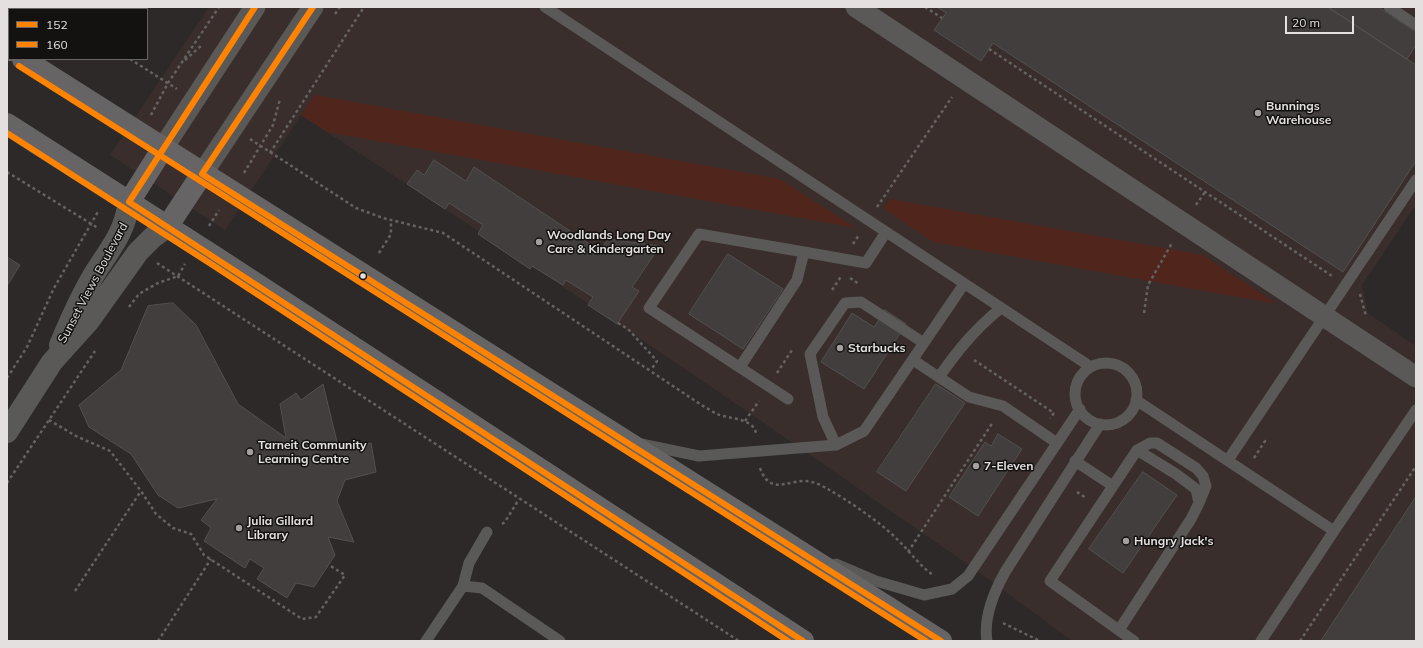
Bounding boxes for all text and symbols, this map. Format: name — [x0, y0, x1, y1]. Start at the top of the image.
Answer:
legend — [8, 8, 148, 60]
scale bar — [1287, 8, 1356, 34]
text: 20 m — [1292, 15, 1320, 30]
text: 152 — [46, 17, 68, 32]
text: 160 — [46, 37, 68, 52]
place label: Bunnings Warehouse — [1266, 99, 1331, 127]
marker: Bunnings Warehouse — [1253, 108, 1263, 118]
street label: Sunset Views Boulevard — [55, 220, 131, 346]
place label: Woodlands Long Day Care & Kindergarten — [547, 228, 671, 256]
marker: Woodlands Long Day Care & Kindergarten — [534, 237, 544, 247]
unlabelled marker — [358, 271, 368, 281]
place label: Starbucks — [848, 341, 906, 355]
marker: Starbucks — [835, 343, 845, 353]
place label: Tarneit Community Learning Centre — [258, 438, 367, 466]
marker: Tarneit Community Learning Centre — [245, 447, 255, 457]
place label: 7-Eleven — [984, 459, 1033, 473]
marker: 7-Eleven — [971, 461, 981, 471]
place label: Julia Gillard Library — [247, 514, 313, 542]
marker: Julia Gillard Library — [234, 523, 244, 533]
place label: Hungry Jack's — [1134, 534, 1213, 548]
marker: Hungry Jack's — [1121, 536, 1131, 546]

